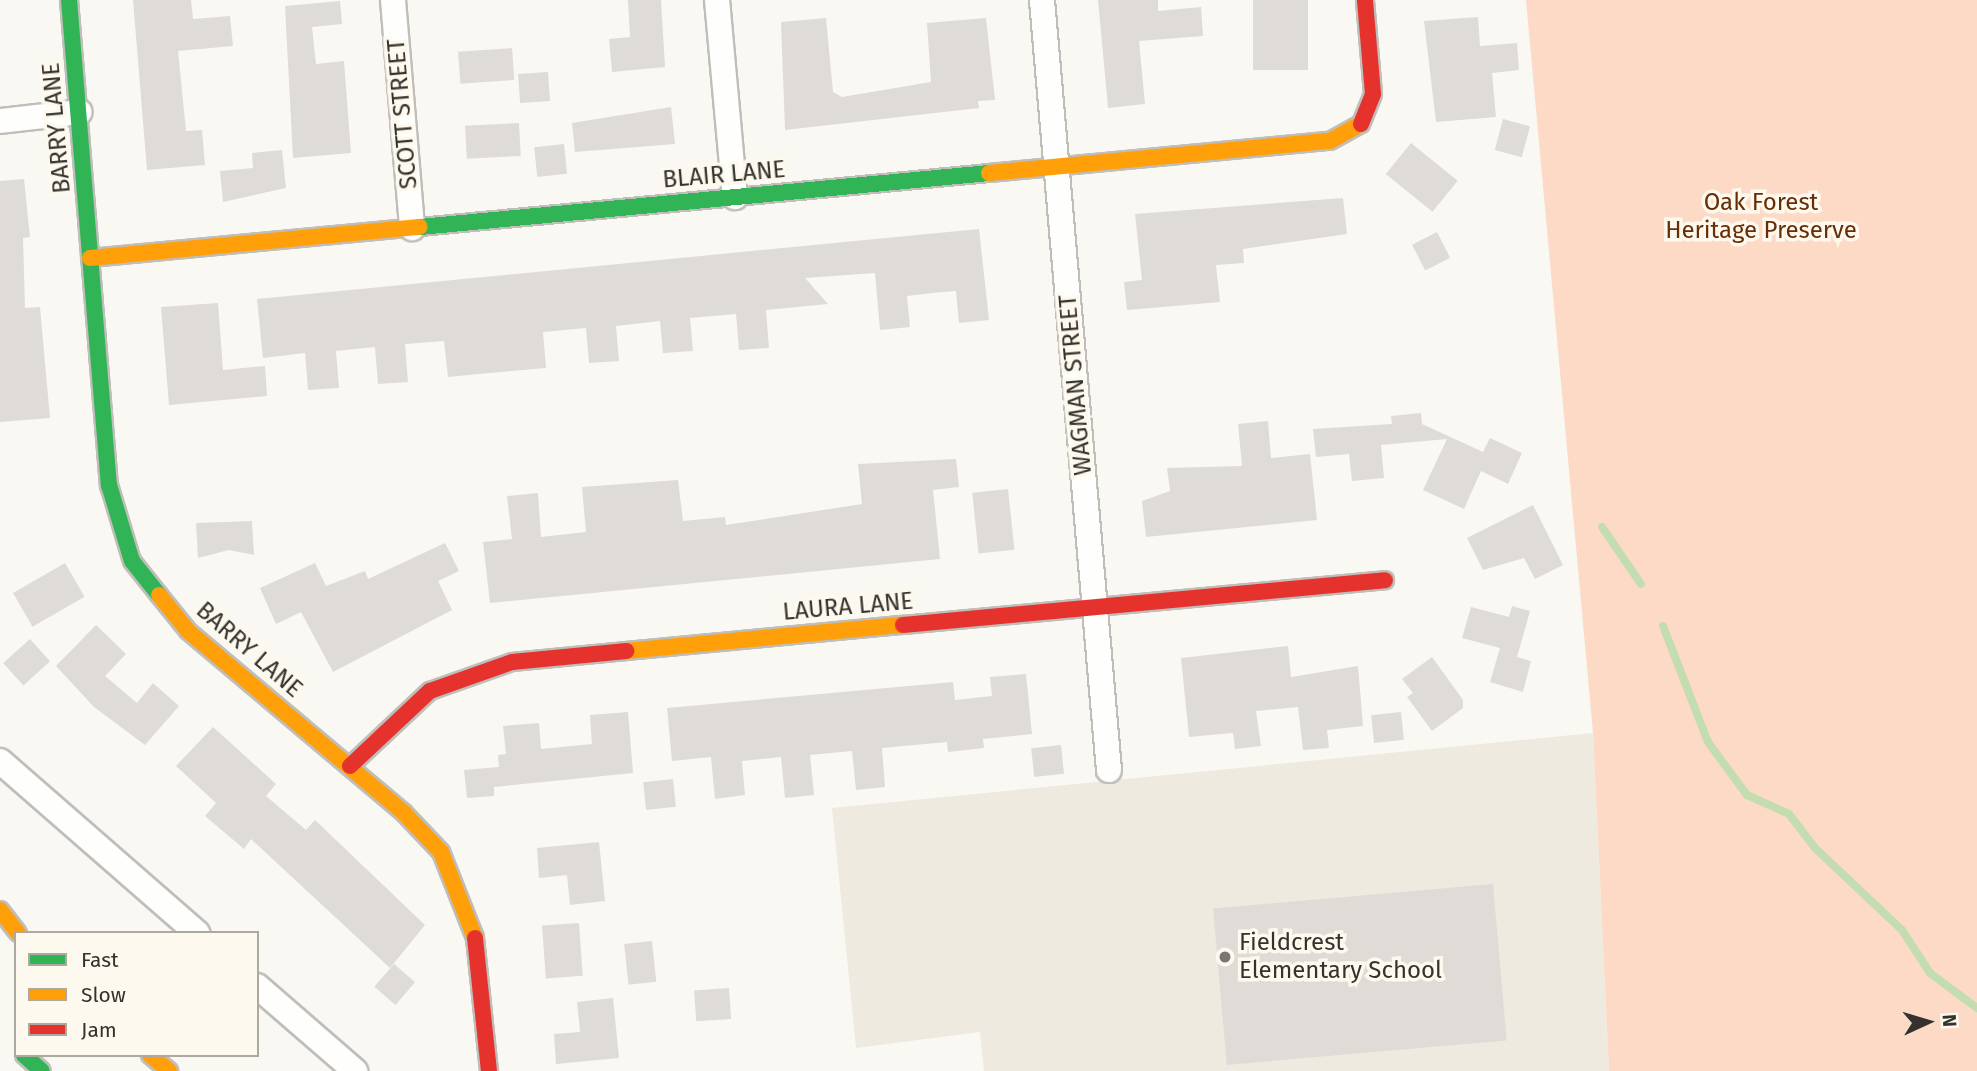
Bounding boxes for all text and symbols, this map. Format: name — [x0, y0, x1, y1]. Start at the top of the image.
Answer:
street label: SCOTT STREET — [382, 38, 424, 190]
street label: BARRY LANE — [37, 61, 77, 195]
street label: BLAIR LANE — [661, 155, 787, 195]
park label: Oak Forest Heritage Preserve — [1665, 189, 1857, 245]
street label: WAGMAN STREET — [1054, 293, 1098, 477]
street label: LAURA LANE — [782, 587, 914, 627]
street label: BARRY LANE — [190, 596, 308, 704]
place label: Fieldcrest Elementary School — [1239, 929, 1442, 985]
legend — [14, 931, 259, 1057]
text: Fast — [81, 947, 119, 973]
marker: Fieldcrest Elementary School — [1217, 949, 1233, 965]
text: Slow — [81, 982, 126, 1008]
north arrow — [1893, 987, 1963, 1057]
text: N — [1938, 1013, 1961, 1028]
text: Jam — [81, 1017, 117, 1043]

